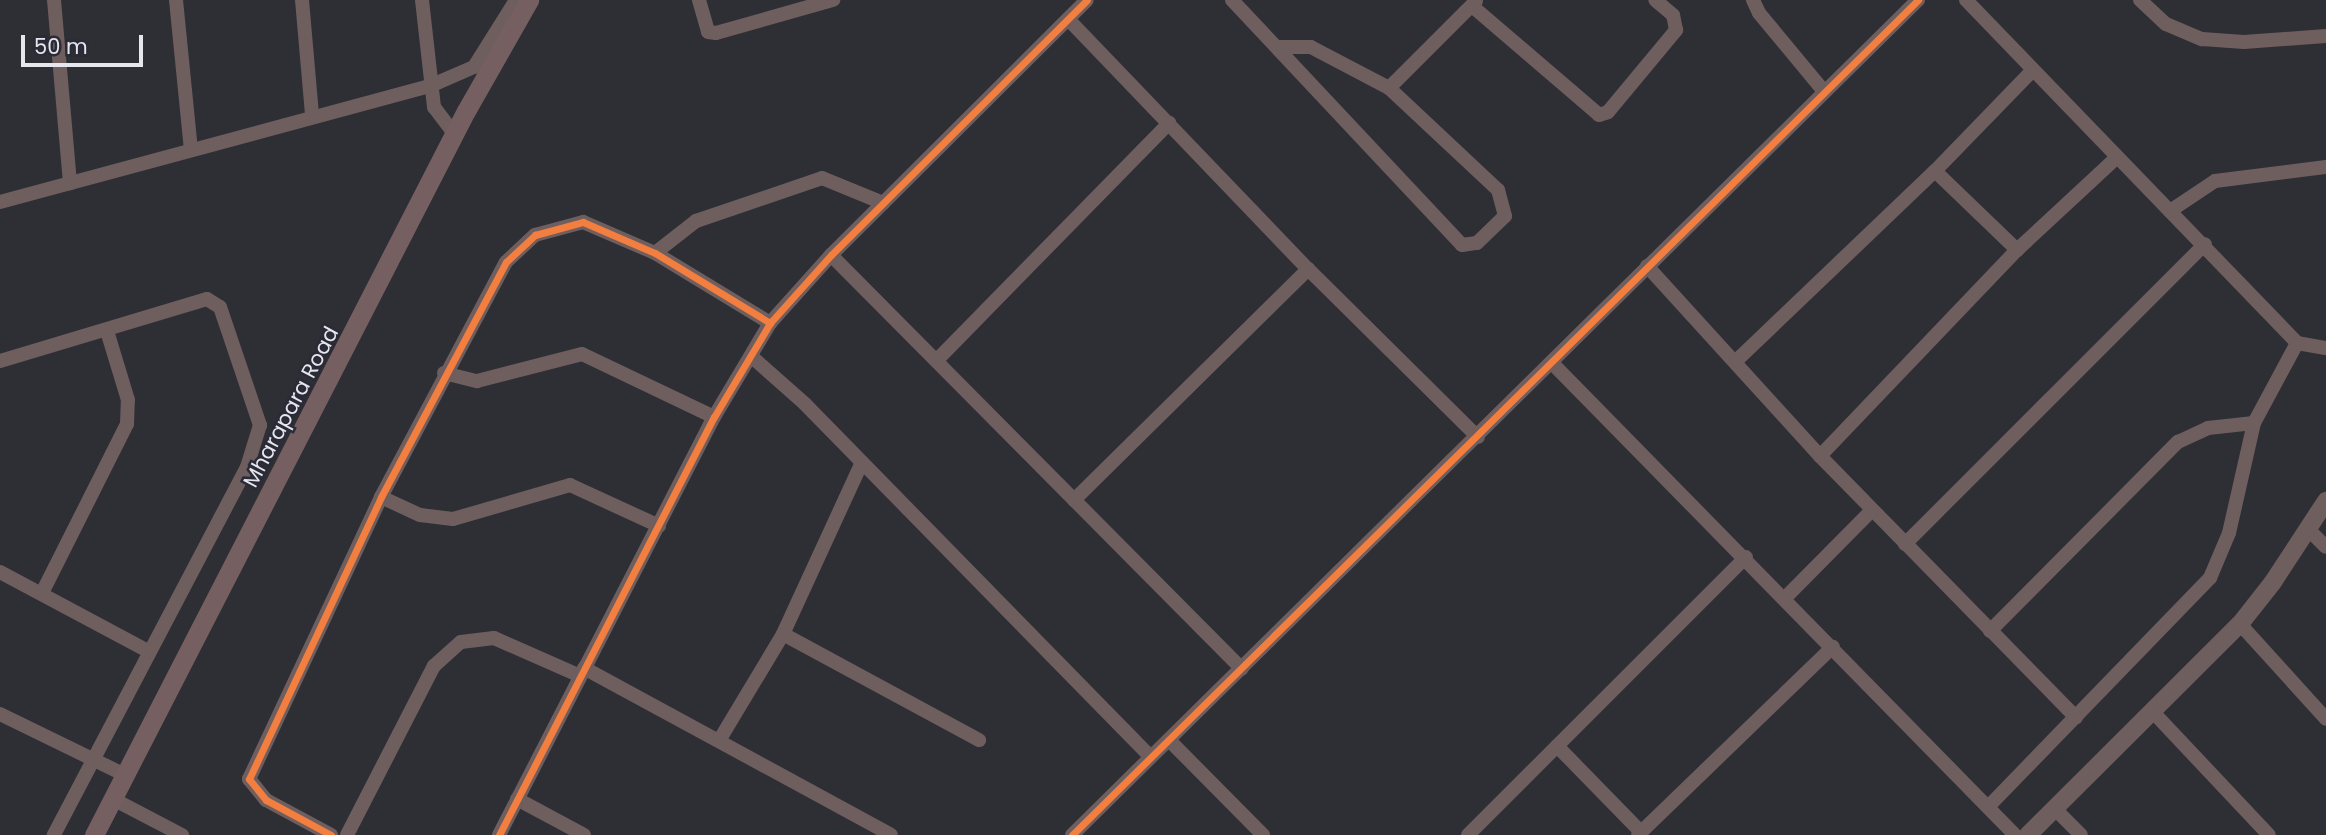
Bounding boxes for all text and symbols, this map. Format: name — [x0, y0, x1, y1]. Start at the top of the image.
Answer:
scale bar — [24, 21, 147, 65]
text: 50 m — [34, 32, 88, 61]
street label: Mharapara Road — [238, 322, 344, 492]

